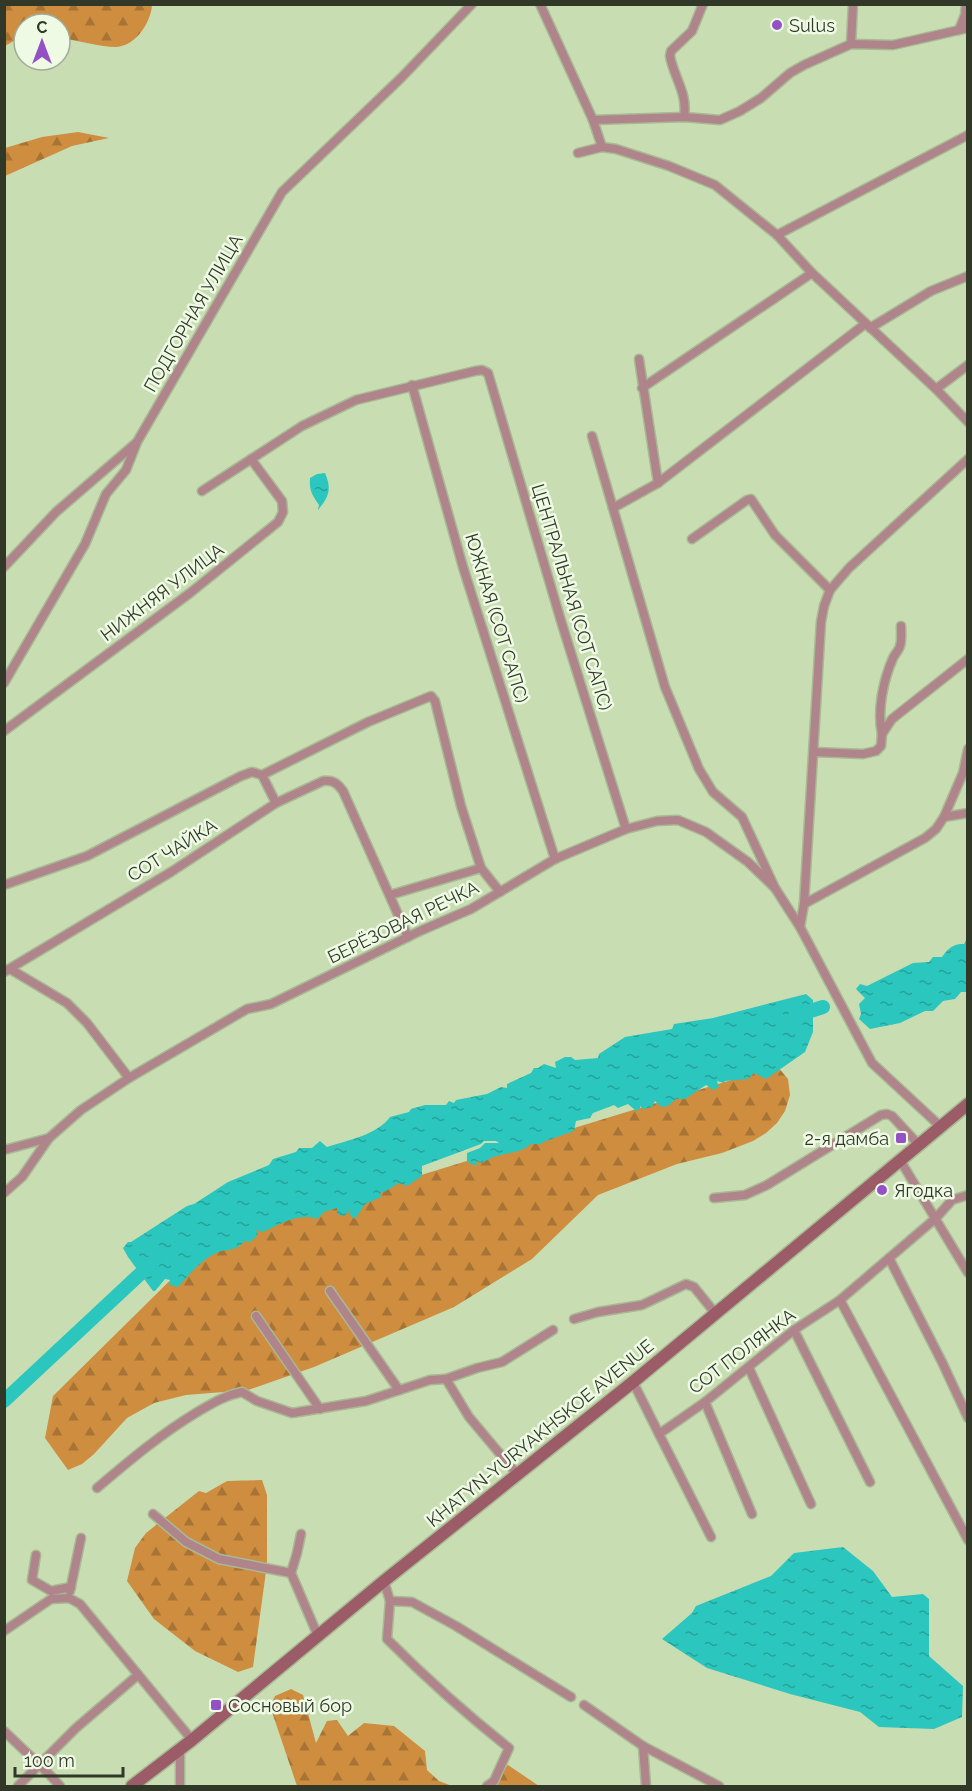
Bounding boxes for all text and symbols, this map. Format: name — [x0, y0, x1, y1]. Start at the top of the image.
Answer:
north arrow — [12, 12, 72, 72]
place label: Sulus — [789, 15, 835, 36]
text: С — [37, 18, 48, 37]
marker: Sulus — [770, 18, 784, 32]
street label: ПОДГОРНАЯ УЛИЦА — [139, 230, 247, 396]
street label: ЦЕНТРАЛЬНАЯ (СОТ САПС) — [528, 481, 617, 713]
street label: ЮЖНАЯ (СОТ САПС) — [461, 531, 533, 705]
street label: НИЖНЯЯ УЛИЦА — [96, 539, 228, 645]
street label: СОТ ЧАЙКА — [123, 814, 221, 886]
street label: БЕРЁЗОВАЯ РЕЧКА — [324, 876, 482, 968]
place label: 2-я дамба — [804, 1128, 889, 1149]
marker: 2-я дамба — [894, 1131, 908, 1145]
place label: Ягодка — [894, 1180, 953, 1201]
marker: Ягодка — [875, 1183, 889, 1197]
street label: СОТ ПОЛЯНКА — [685, 1304, 799, 1398]
street label: KHATYN-YURYAKHSKOE AVENUE — [422, 1335, 658, 1531]
place label: Сосновый бор — [228, 1695, 352, 1716]
marker: Сосновый бор — [209, 1698, 223, 1712]
scale bar — [15, 1740, 123, 1778]
text: 100 m — [24, 1750, 75, 1771]

